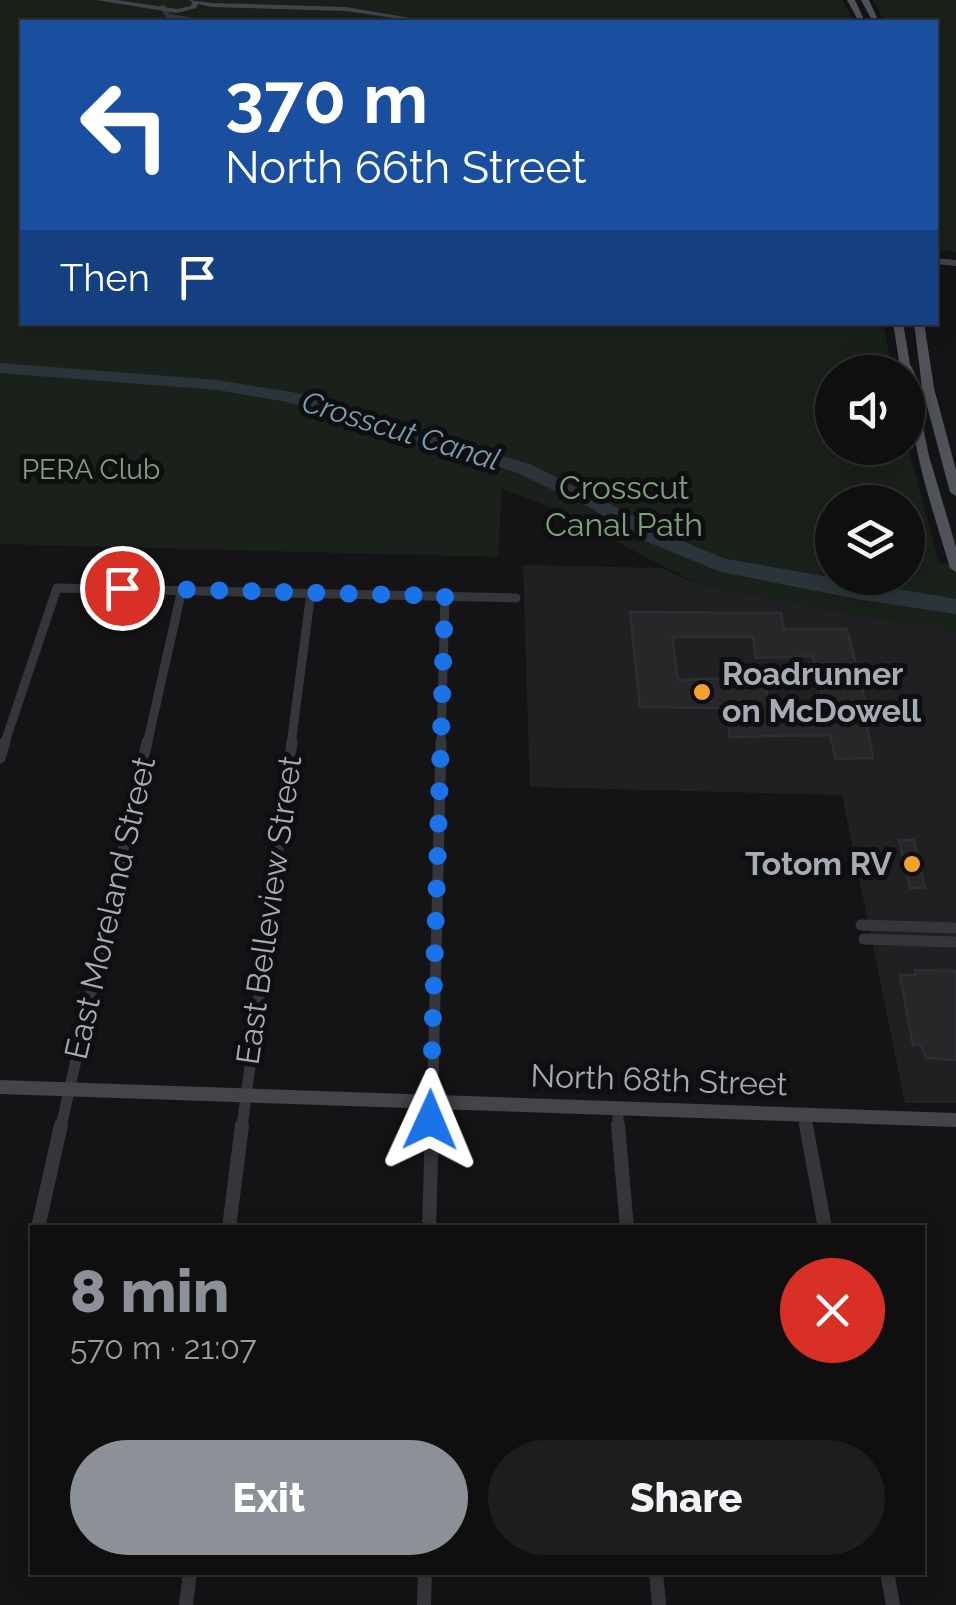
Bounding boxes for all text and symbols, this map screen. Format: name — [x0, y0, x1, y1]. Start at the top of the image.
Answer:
text: 370 m — [225, 57, 428, 139]
icon: left — [60, 60, 190, 190]
text: North 66th Street — [225, 141, 587, 194]
icon: arrive — [170, 250, 225, 305]
text: Then — [60, 255, 150, 300]
map controls — [815, 355, 925, 595]
button: sound — [815, 355, 925, 465]
water label: Crosscut Canal — [298, 384, 504, 477]
park label: PERA Club — [22, 453, 160, 486]
park label: Crosscut Canal Path — [545, 469, 703, 543]
button: layers — [815, 485, 925, 595]
pin — [80, 546, 165, 631]
icon: arrive — [95, 561, 150, 616]
place label: Roadrunner on McDowell — [722, 655, 922, 729]
marker: Roadrunner on McDowell — [691, 681, 713, 703]
street label: East Moreland Street — [57, 753, 162, 1063]
street label: East Belleview Street — [229, 753, 309, 1067]
place label: Totom RV — [745, 845, 892, 882]
marker: Totom RV — [901, 853, 923, 875]
street label: North 68th Street — [530, 1057, 788, 1102]
position arrow — [378, 1068, 482, 1172]
text: 8 min — [70, 1256, 229, 1326]
button: close — [780, 1258, 885, 1363]
text: 570 m · 21:07 — [70, 1329, 257, 1366]
button: Exit — [70, 1440, 468, 1555]
button: Share — [488, 1440, 885, 1555]

